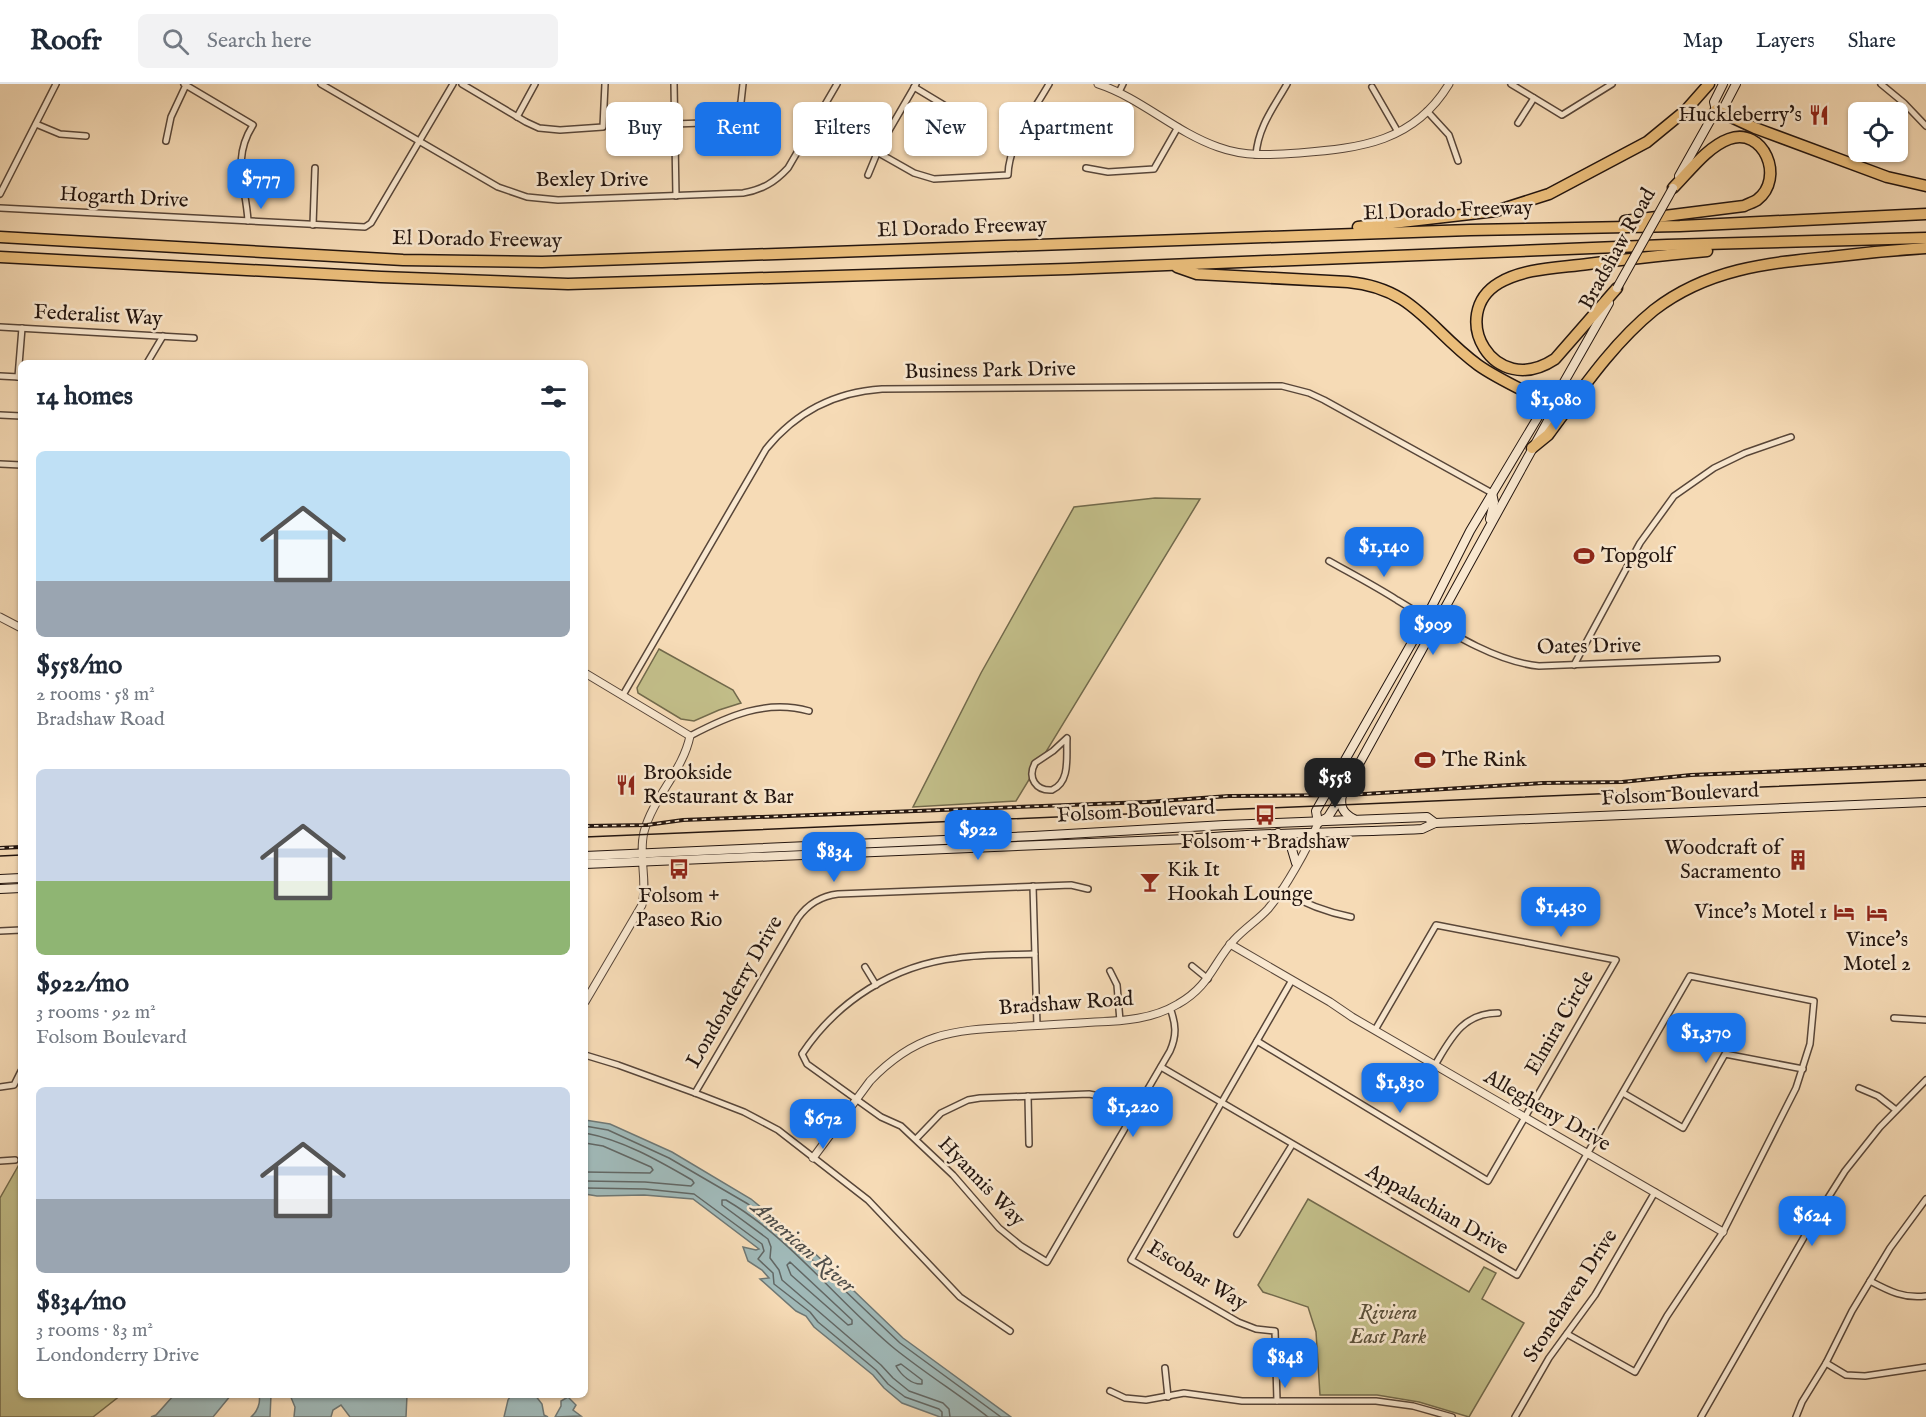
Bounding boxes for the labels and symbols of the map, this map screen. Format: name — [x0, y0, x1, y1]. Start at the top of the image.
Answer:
place label: Huckleberry's — [1678, 102, 1802, 129]
restaurant icon: Huckleberry's — [1807, 103, 1831, 127]
pin: $777 — [225, 159, 297, 210]
street label: Bexley Drive — [536, 167, 649, 194]
street label: Hogarth Drive — [59, 181, 190, 215]
street label: Bradshaw Road — [1573, 183, 1663, 315]
street label: El Dorado Freeway — [1363, 195, 1534, 227]
street label: El Dorado Freeway — [877, 212, 1048, 244]
street label: El Dorado Freeway — [392, 225, 563, 255]
street label: Federalist Way — [33, 299, 164, 333]
street label: Business Park Drive — [904, 356, 1076, 386]
pin: $1,080 — [1507, 380, 1605, 431]
pin: $1,140 — [1335, 527, 1433, 578]
place label: Topgolf — [1601, 543, 1676, 570]
sports icon: Topgolf — [1572, 544, 1596, 568]
pin: $909 — [1397, 605, 1469, 656]
street label: Oates Drive — [1537, 633, 1642, 661]
place label: The Rink — [1442, 747, 1527, 774]
sports icon: The Rink — [1413, 748, 1437, 772]
pin: $558 — [1299, 758, 1371, 809]
place label: Brookside Restaurant & Bar — [643, 760, 794, 811]
restaurant icon: Brookside Restaurant & Bar — [614, 773, 638, 797]
street label: Folsom Boulevard — [1600, 777, 1760, 813]
street label: Folsom Boulevard — [1056, 794, 1216, 830]
bus stop icon: Folsom + Bradshaw — [1253, 803, 1277, 827]
pin: $922 — [942, 810, 1014, 861]
place label: Folsom + Bradshaw — [1180, 829, 1351, 856]
pin: $834 — [798, 832, 870, 883]
place label: Woodcraft of Sacramento — [1664, 835, 1784, 886]
building icon: Woodcraft of Sacramento — [1786, 848, 1810, 872]
bus stop icon: Folsom + Paseo Rio — [667, 857, 691, 881]
place label: Kik It Hookah Lounge — [1167, 857, 1313, 908]
bar icon: Kik It Hookah Lounge — [1138, 870, 1162, 894]
place label: Folsom + Paseo Rio — [636, 883, 722, 934]
pin: $1,430 — [1512, 887, 1610, 938]
place label: Vince's Motel 1 — [1693, 899, 1827, 926]
hotel icon: Vince's Motel 1 — [1832, 900, 1856, 924]
hotel icon: Vince's Motel 2 — [1865, 901, 1889, 925]
street label: Londonderry Drive — [680, 911, 790, 1073]
place label: Vince's Motel 2 — [1843, 927, 1911, 978]
street label: Elmira Circle — [1519, 966, 1601, 1080]
street label: Bradshaw Road — [998, 986, 1135, 1022]
pin: $1,370 — [1657, 1013, 1755, 1064]
pin: $1,830 — [1351, 1063, 1449, 1114]
street label: Allegheny Drive — [1478, 1063, 1616, 1158]
pin: $1,220 — [1084, 1087, 1182, 1138]
pin: $672 — [787, 1099, 859, 1150]
street label: Hyannis Way — [931, 1131, 1031, 1233]
street label: Appalachian Drive — [1360, 1158, 1514, 1262]
water label: American River — [744, 1193, 862, 1301]
pin: $624 — [1776, 1196, 1848, 1247]
street label: Stonehaven Drive — [1518, 1224, 1624, 1368]
street label: Escobar Way — [1142, 1235, 1253, 1318]
park label: Riviera East Park — [1349, 1300, 1427, 1351]
pin: $848 — [1249, 1338, 1321, 1389]

